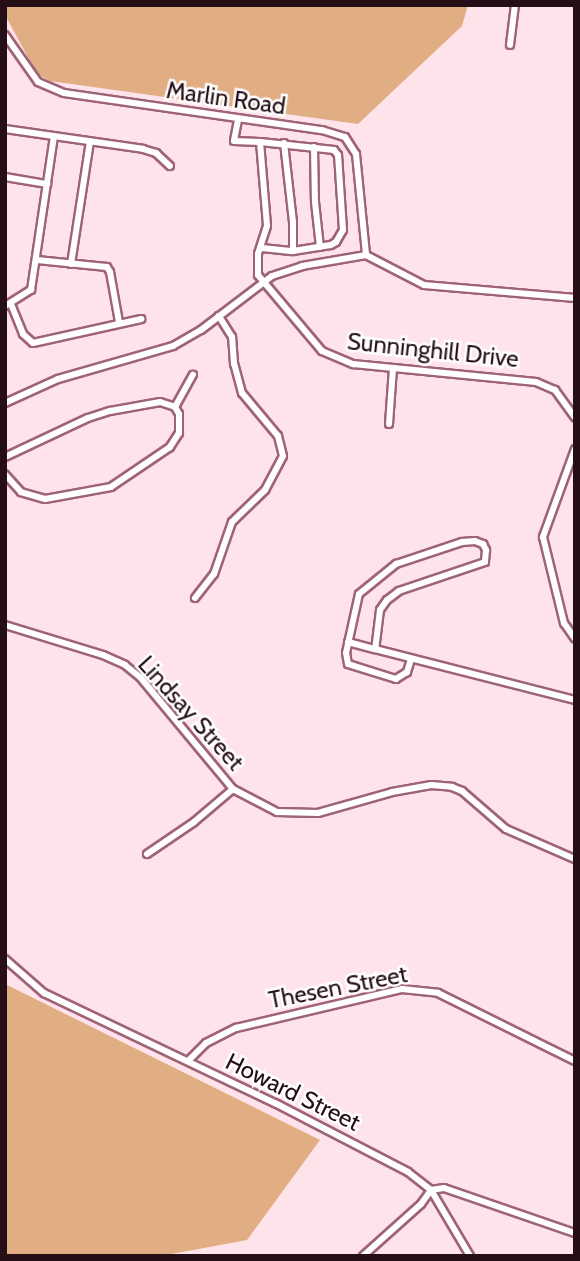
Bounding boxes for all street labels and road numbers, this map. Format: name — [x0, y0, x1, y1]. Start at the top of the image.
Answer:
street label: Marlin Road — [165, 75, 287, 121]
street label: Sunninghill Drive — [346, 327, 520, 373]
street label: Lindsay Street — [132, 650, 250, 776]
street label: Thesen Street — [266, 959, 410, 1015]
street label: Howard Street — [221, 1047, 365, 1137]

